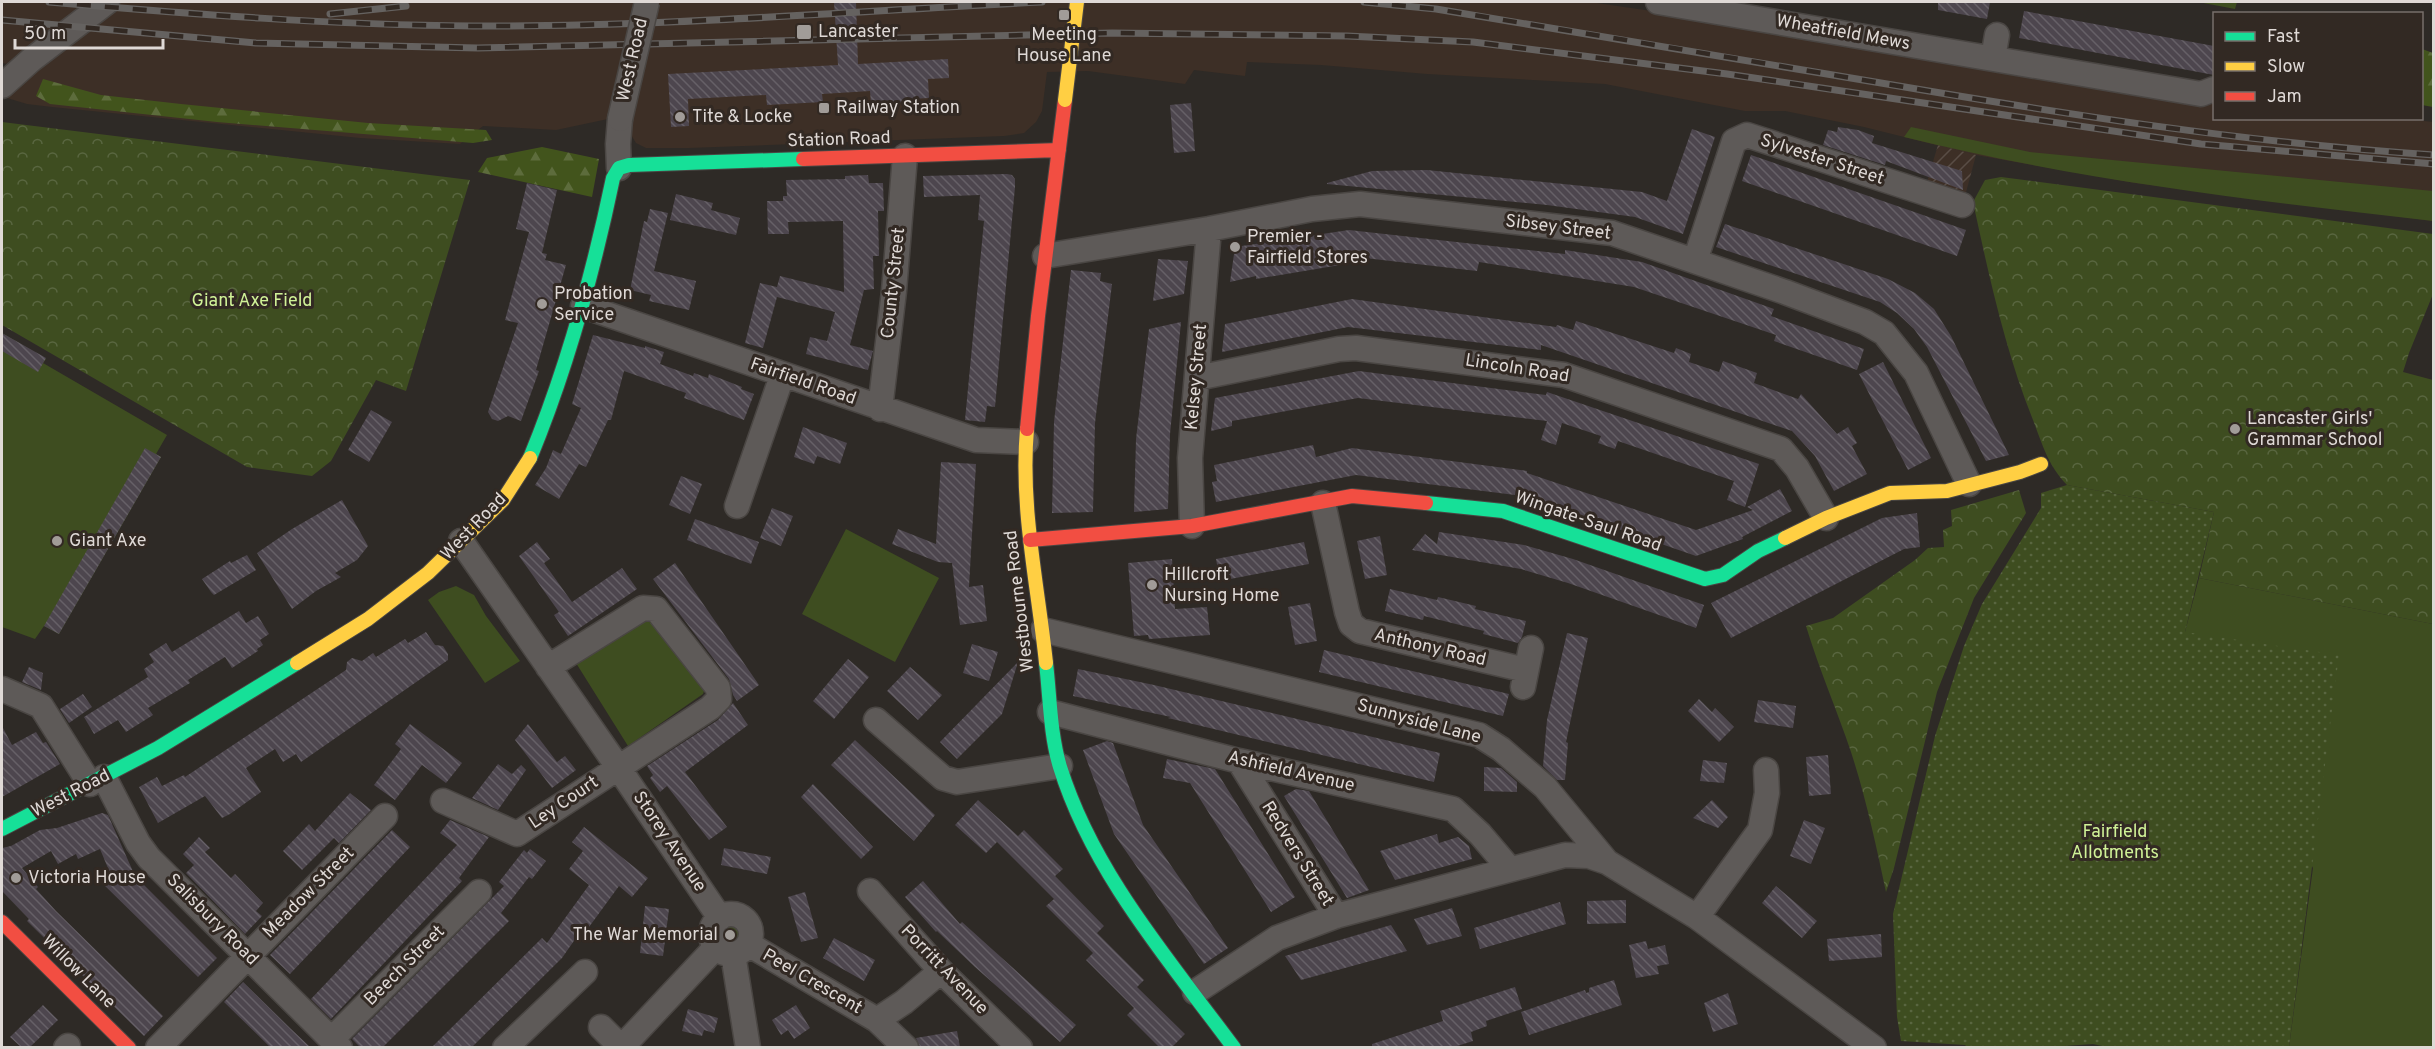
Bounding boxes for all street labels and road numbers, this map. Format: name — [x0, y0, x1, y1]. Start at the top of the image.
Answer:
street label: Wheatfield Mews — [1774, 10, 1912, 56]
street label: West Road — [612, 16, 654, 104]
street label: Station Road — [787, 127, 891, 153]
street label: Sylvester Street — [1757, 129, 1887, 191]
street label: Sibsey Street — [1504, 210, 1612, 246]
street label: County Street — [877, 226, 911, 340]
street label: Kelsey Street — [1181, 323, 1213, 431]
street label: Lincoln Road — [1463, 349, 1571, 389]
street label: Fairfield Road — [747, 353, 859, 411]
street label: Wingate-Saul Road — [1511, 486, 1665, 558]
street label: West Road — [436, 488, 512, 566]
street label: Westbourne Road — [1000, 529, 1040, 673]
street label: Anthony Road — [1372, 624, 1488, 672]
street label: Sunnyside Lane — [1354, 694, 1484, 750]
street label: Ashfield Avenue — [1225, 746, 1357, 798]
street label: West Road — [28, 764, 114, 824]
street label: Ley Court — [525, 771, 603, 835]
street label: Storey Avenue — [627, 787, 711, 897]
street label: Redvers Street — [1256, 797, 1338, 911]
street label: Meadow Street — [258, 842, 360, 944]
street label: Salisbury Road — [161, 869, 263, 971]
street label: Porritt Avenue — [895, 920, 993, 1020]
street label: Beech Street — [360, 921, 450, 1011]
street label: Willow Lane — [36, 930, 120, 1014]
street label: Peel Crescent — [758, 944, 866, 1020]

